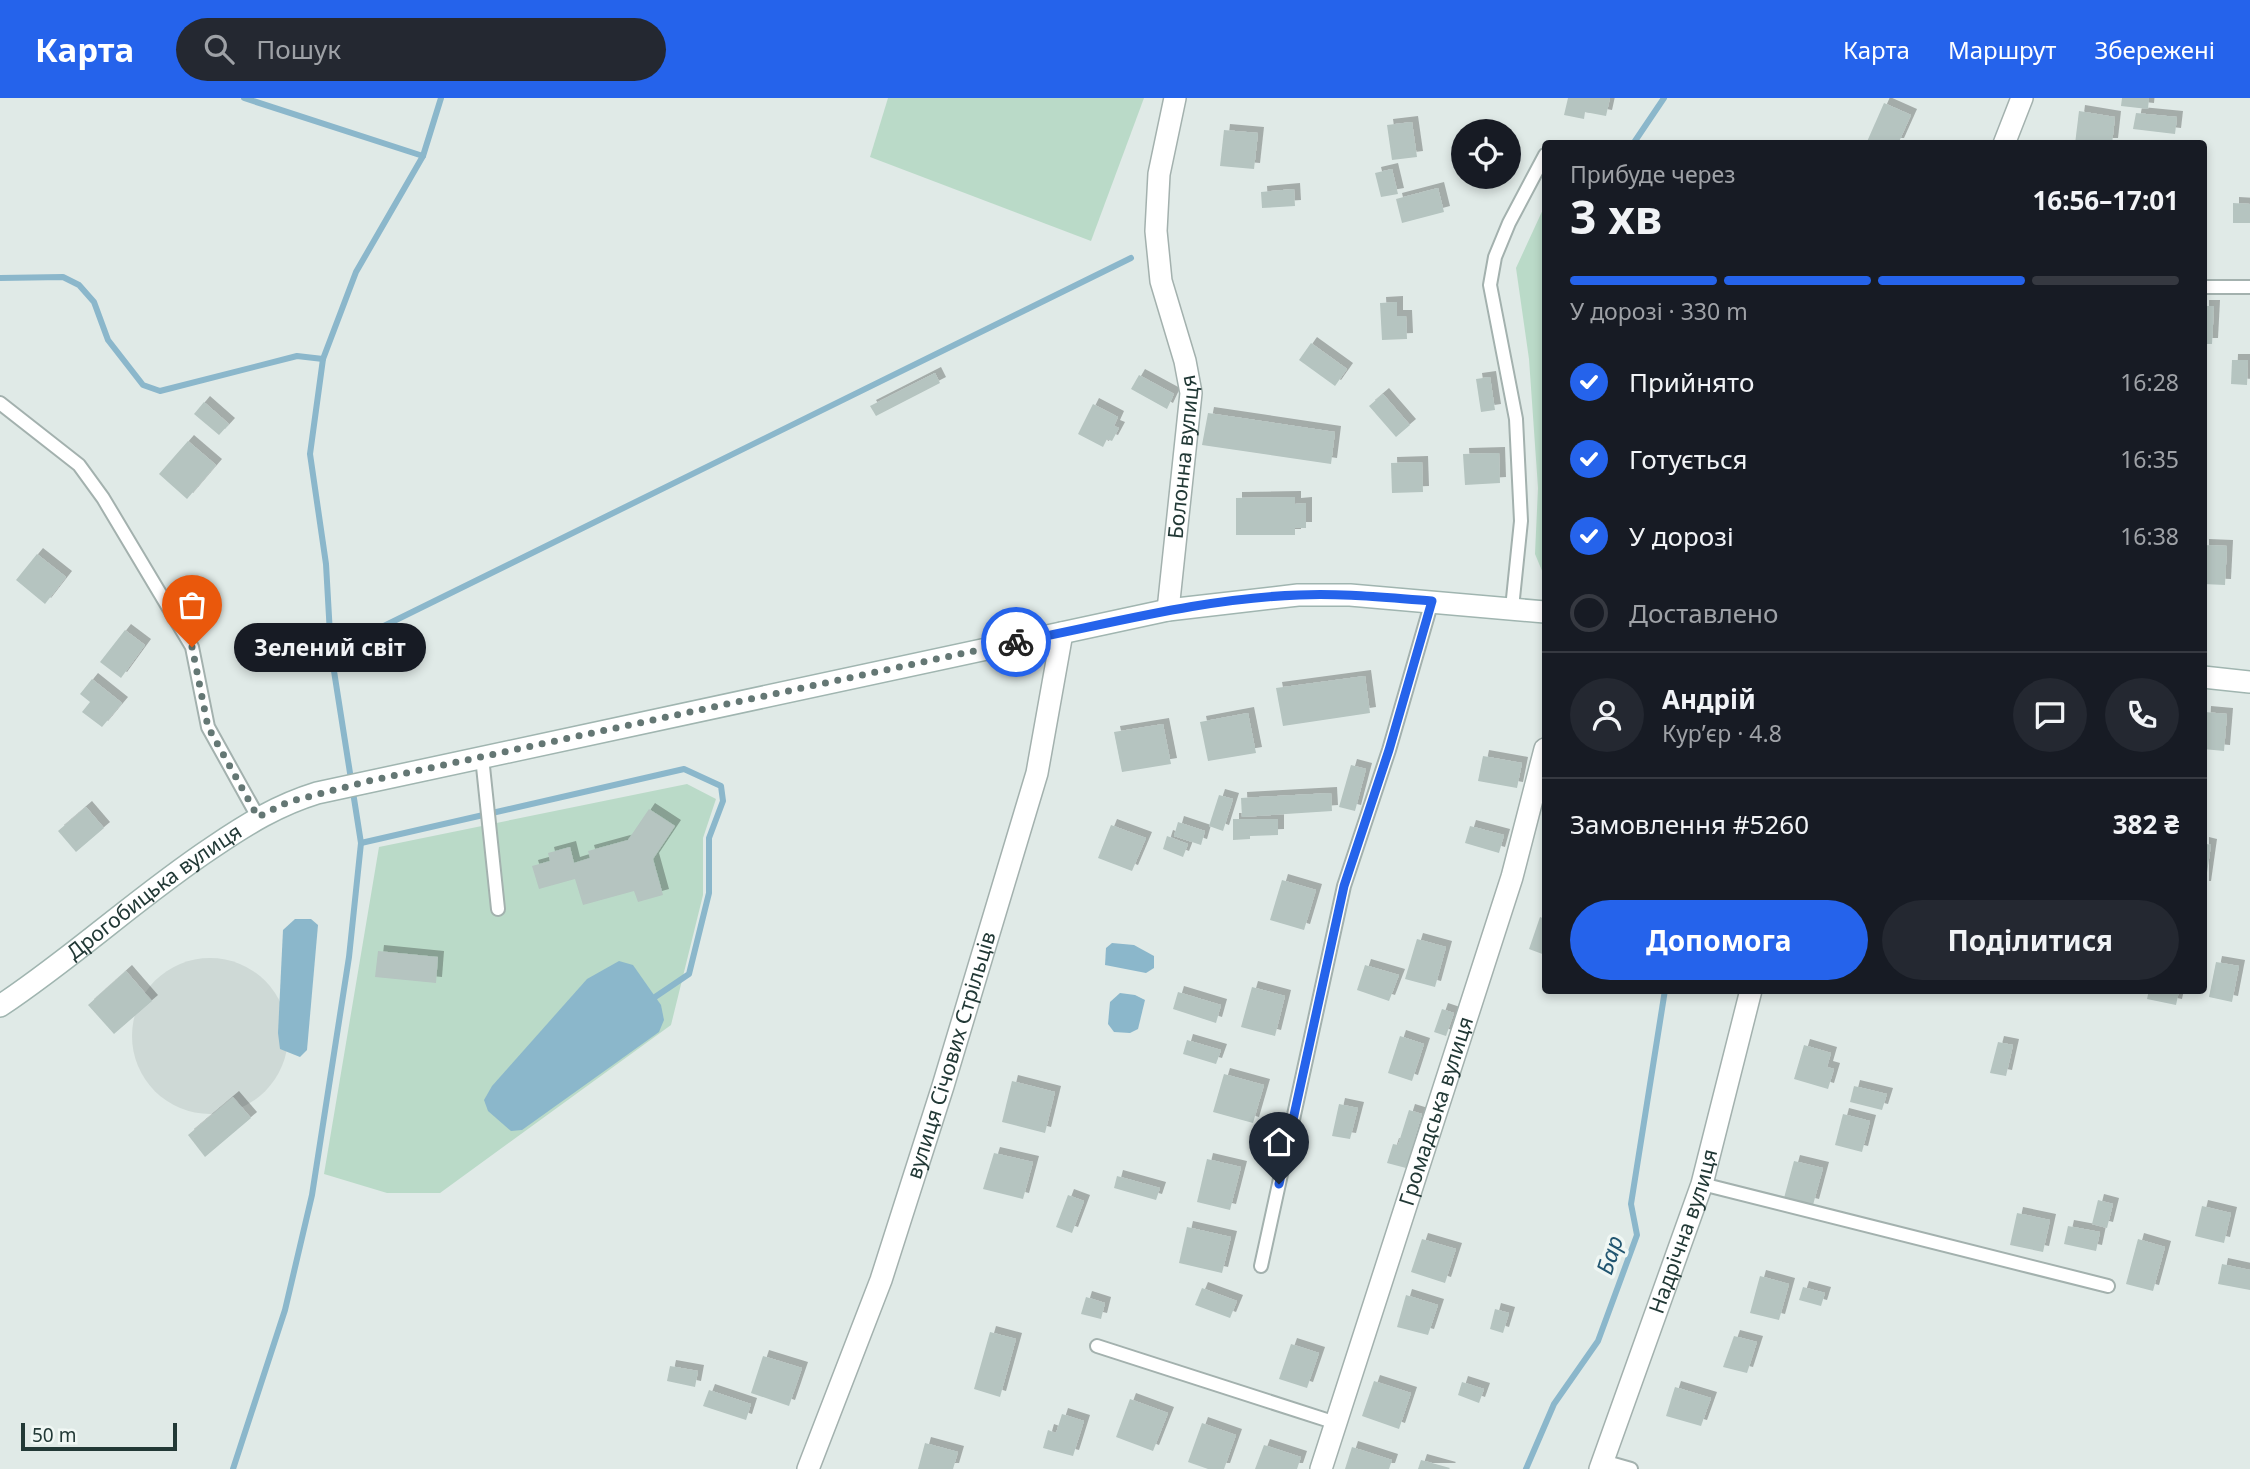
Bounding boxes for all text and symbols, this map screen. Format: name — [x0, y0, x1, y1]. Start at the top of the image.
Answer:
search box — [176, 18, 666, 81]
text: Карта — [35, 27, 134, 72]
icon: search — [200, 30, 238, 68]
text: Пошук — [256, 31, 341, 67]
text: Карта — [1843, 33, 1910, 66]
text: Маршрут — [1948, 33, 2056, 66]
text: Збережені — [2094, 33, 2215, 66]
map controls — [1451, 119, 1521, 189]
button: locate — [1451, 119, 1521, 189]
text: Прибуде через — [1570, 158, 1735, 190]
text: 16:56–17:01 — [2032, 182, 2179, 218]
text: 3 хв — [1570, 185, 1662, 247]
text: У дорозі · 330 m — [1570, 295, 1748, 327]
icon: check — [1570, 363, 1608, 401]
text: Прийнято — [1629, 364, 1754, 400]
text: 16:28 — [2120, 366, 2179, 398]
street label: Болонна вулиця — [1161, 373, 1205, 540]
icon: check — [1570, 440, 1608, 478]
text: Готується — [1629, 441, 1748, 477]
text: 16:35 — [2120, 443, 2179, 475]
icon: check — [1570, 517, 1608, 555]
text: У дорозі — [1629, 518, 1734, 554]
text: 16:38 — [2120, 520, 2179, 552]
pin — [162, 575, 222, 647]
icon: bag — [173, 586, 211, 624]
text: Доставлено — [1629, 595, 1778, 631]
courier — [981, 607, 1051, 677]
callout: Зелений світ — [234, 622, 426, 672]
icon: bike — [997, 623, 1035, 661]
text: Зелений світ — [254, 631, 406, 663]
button: person — [1570, 678, 1644, 752]
button: chat — [2013, 678, 2087, 752]
button: phone — [2105, 678, 2179, 752]
text: Андрій — [1662, 681, 1756, 717]
text: Кур’єр · 4.8 — [1662, 717, 1782, 749]
text: Замовлення #5260 — [1570, 806, 1809, 842]
text: 382 ₴ — [2113, 806, 2179, 842]
street label: Дрогобицька вулиця — [61, 817, 247, 966]
button: Допомога — [1570, 900, 1868, 980]
button: Поділитися — [1882, 900, 2179, 980]
street label: вулиця Січових Стрільців — [899, 928, 1002, 1182]
street label: Громадська вулиця — [1392, 1013, 1479, 1209]
pin — [1249, 1112, 1309, 1184]
icon: home — [1260, 1123, 1298, 1161]
street label: Надрічна вулиця — [1642, 1146, 1723, 1317]
water label: Бар — [1588, 1231, 1630, 1278]
scale bar — [21, 1420, 177, 1452]
text: 50 m — [32, 1422, 76, 1448]

